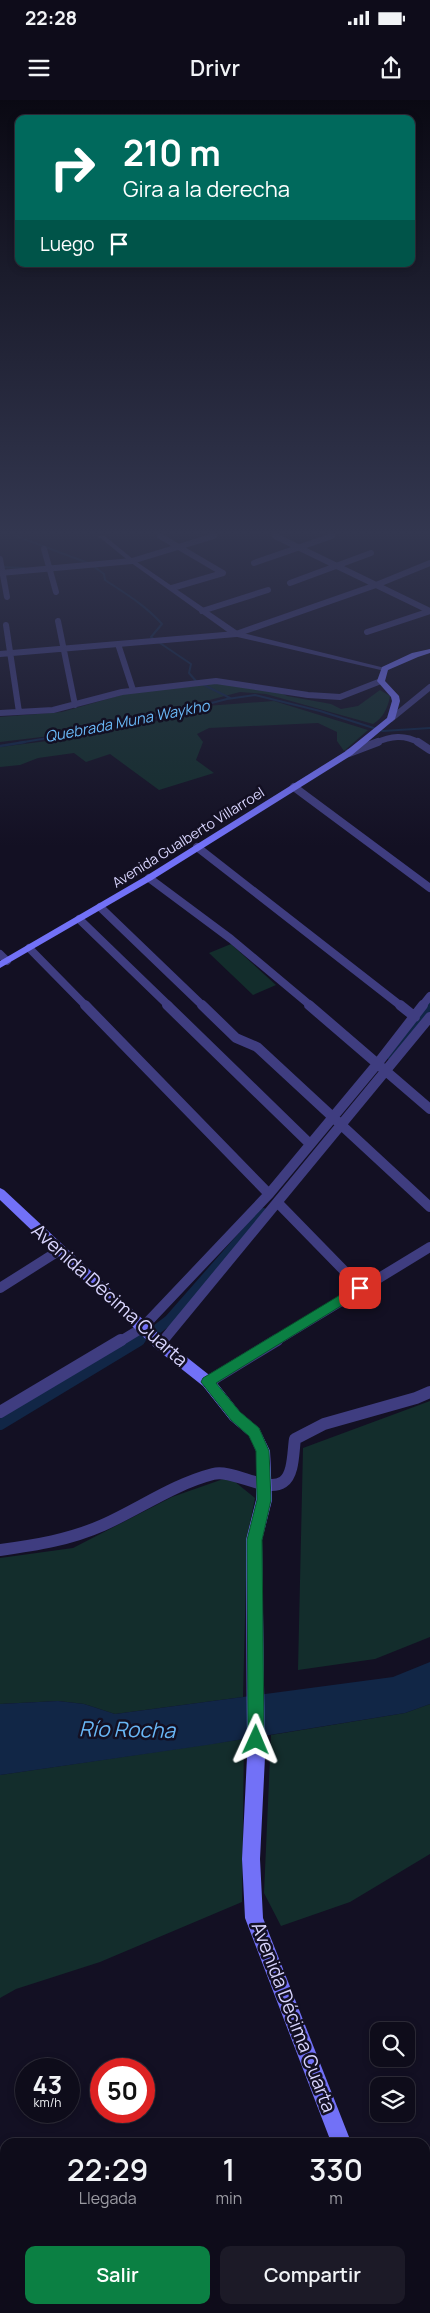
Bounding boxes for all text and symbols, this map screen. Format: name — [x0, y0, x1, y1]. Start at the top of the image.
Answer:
text: 22:28 — [25, 5, 77, 31]
text: Drivr — [190, 53, 240, 83]
icon: menu — [25, 54, 53, 82]
icon: share — [377, 54, 405, 82]
text: 210 m — [123, 129, 221, 177]
icon: right — [40, 135, 105, 200]
text: Gira a la derecha — [123, 174, 290, 204]
icon: arrive — [105, 230, 133, 258]
text: Luego — [40, 231, 95, 257]
water label: Quebrada Muna Waykho — [43, 695, 212, 747]
street label: Avenida Gualberto Villarroel — [108, 782, 268, 892]
street label: Avenida Décima Cuarta — [26, 1218, 194, 1372]
pin — [339, 1267, 381, 1309]
icon: arrive — [346, 1274, 374, 1302]
position arrow — [229, 1713, 281, 1765]
water label: Río Rocha — [79, 1714, 177, 1744]
street label: Avenida Décima Cuarta — [246, 1918, 342, 2116]
map controls — [370, 2022, 415, 2122]
button: search — [370, 2022, 415, 2067]
speed limit sign: 50 — [90, 2058, 155, 2123]
text: 43 — [33, 2067, 62, 2102]
button: layers — [370, 2077, 415, 2122]
text: km/h — [34, 2094, 61, 2111]
text: 22:29 — [67, 2149, 148, 2190]
text: 1 — [223, 2149, 235, 2190]
text: 330 — [309, 2149, 363, 2190]
text: Llegada — [79, 2187, 137, 2209]
text: min — [215, 2187, 242, 2209]
text: m — [329, 2187, 343, 2209]
button: Salir — [25, 2246, 210, 2304]
button: Compartir — [220, 2246, 405, 2304]

